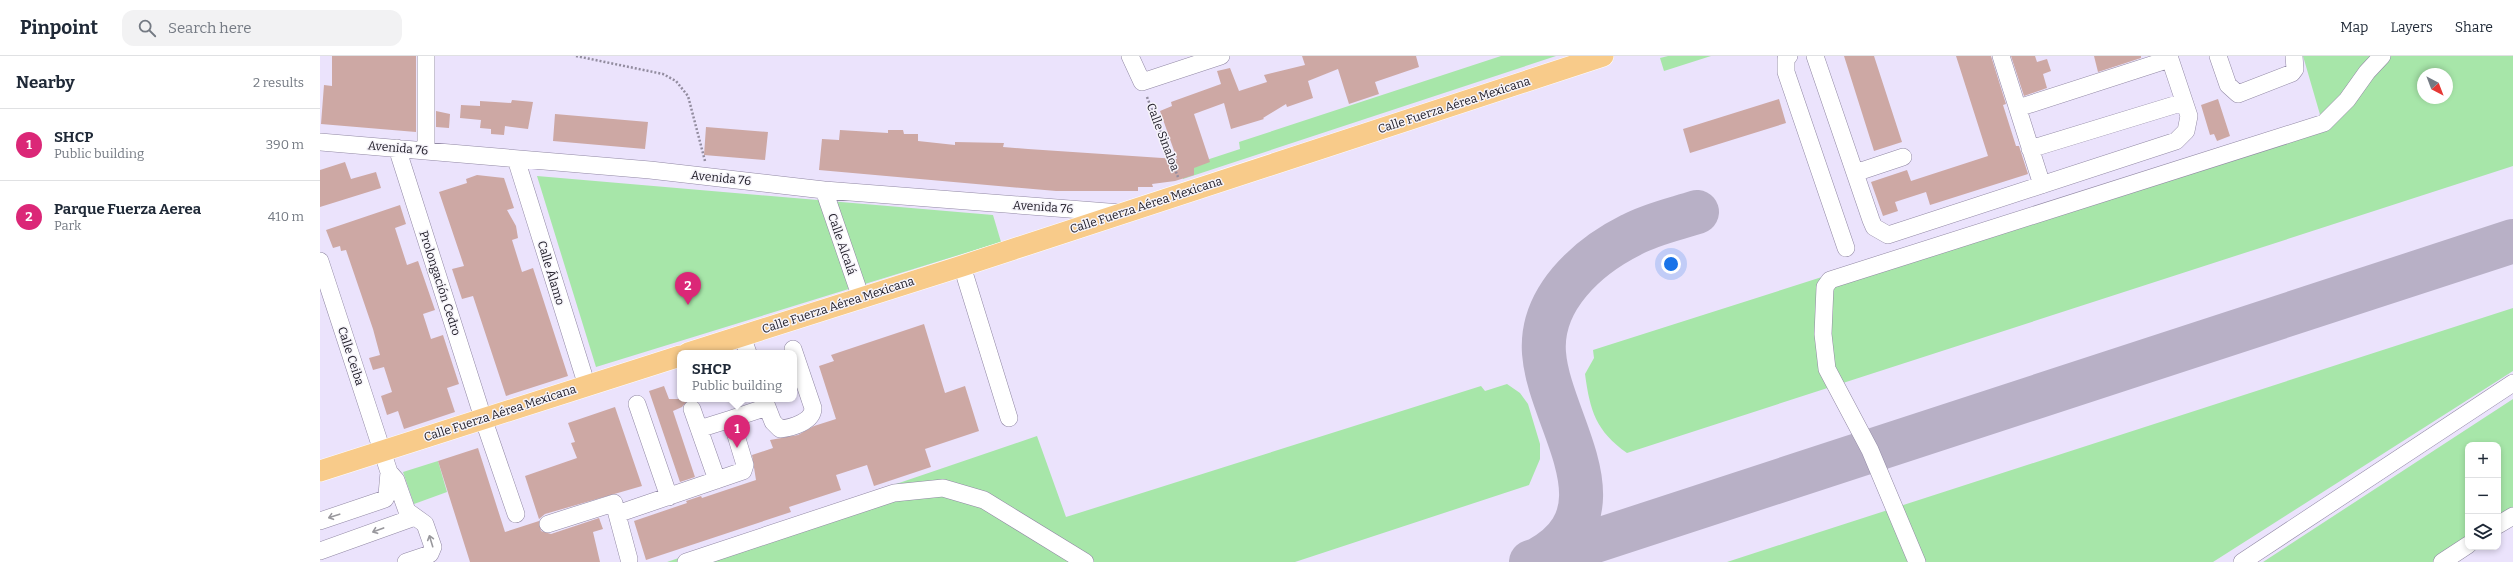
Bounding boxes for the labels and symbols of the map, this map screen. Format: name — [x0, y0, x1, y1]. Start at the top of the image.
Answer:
north arrow — [2417, 68, 2453, 104]
street label: Calle Fuerza Aérea Mexicana — [1376, 74, 1532, 136]
street label: Calle Sinaloa — [1144, 101, 1182, 173]
street label: Avenida 76 — [367, 138, 429, 158]
street label: Avenida 76 — [690, 168, 752, 188]
street label: Calle Fuerza Aérea Mexicana — [1068, 174, 1224, 236]
street label: Avenida 76 — [1012, 198, 1074, 216]
street label: Calle Alcalá — [825, 211, 859, 277]
street label: Prolongación Cedro — [416, 229, 464, 337]
street label: Calle Álamo — [535, 239, 568, 307]
your location — [1661, 254, 1681, 274]
pin: 2 — [675, 272, 701, 305]
street label: Calle Fuerza Aérea Mexicana — [760, 274, 916, 336]
street label: Calle Ceiba — [335, 325, 367, 388]
street label: Calle Fuerza Aérea Mexicana — [422, 382, 578, 444]
pin: 1 — [724, 415, 750, 448]
one-way arrow — [328, 513, 341, 520]
one-way arrow — [372, 527, 385, 534]
one-way arrow — [427, 535, 434, 548]

